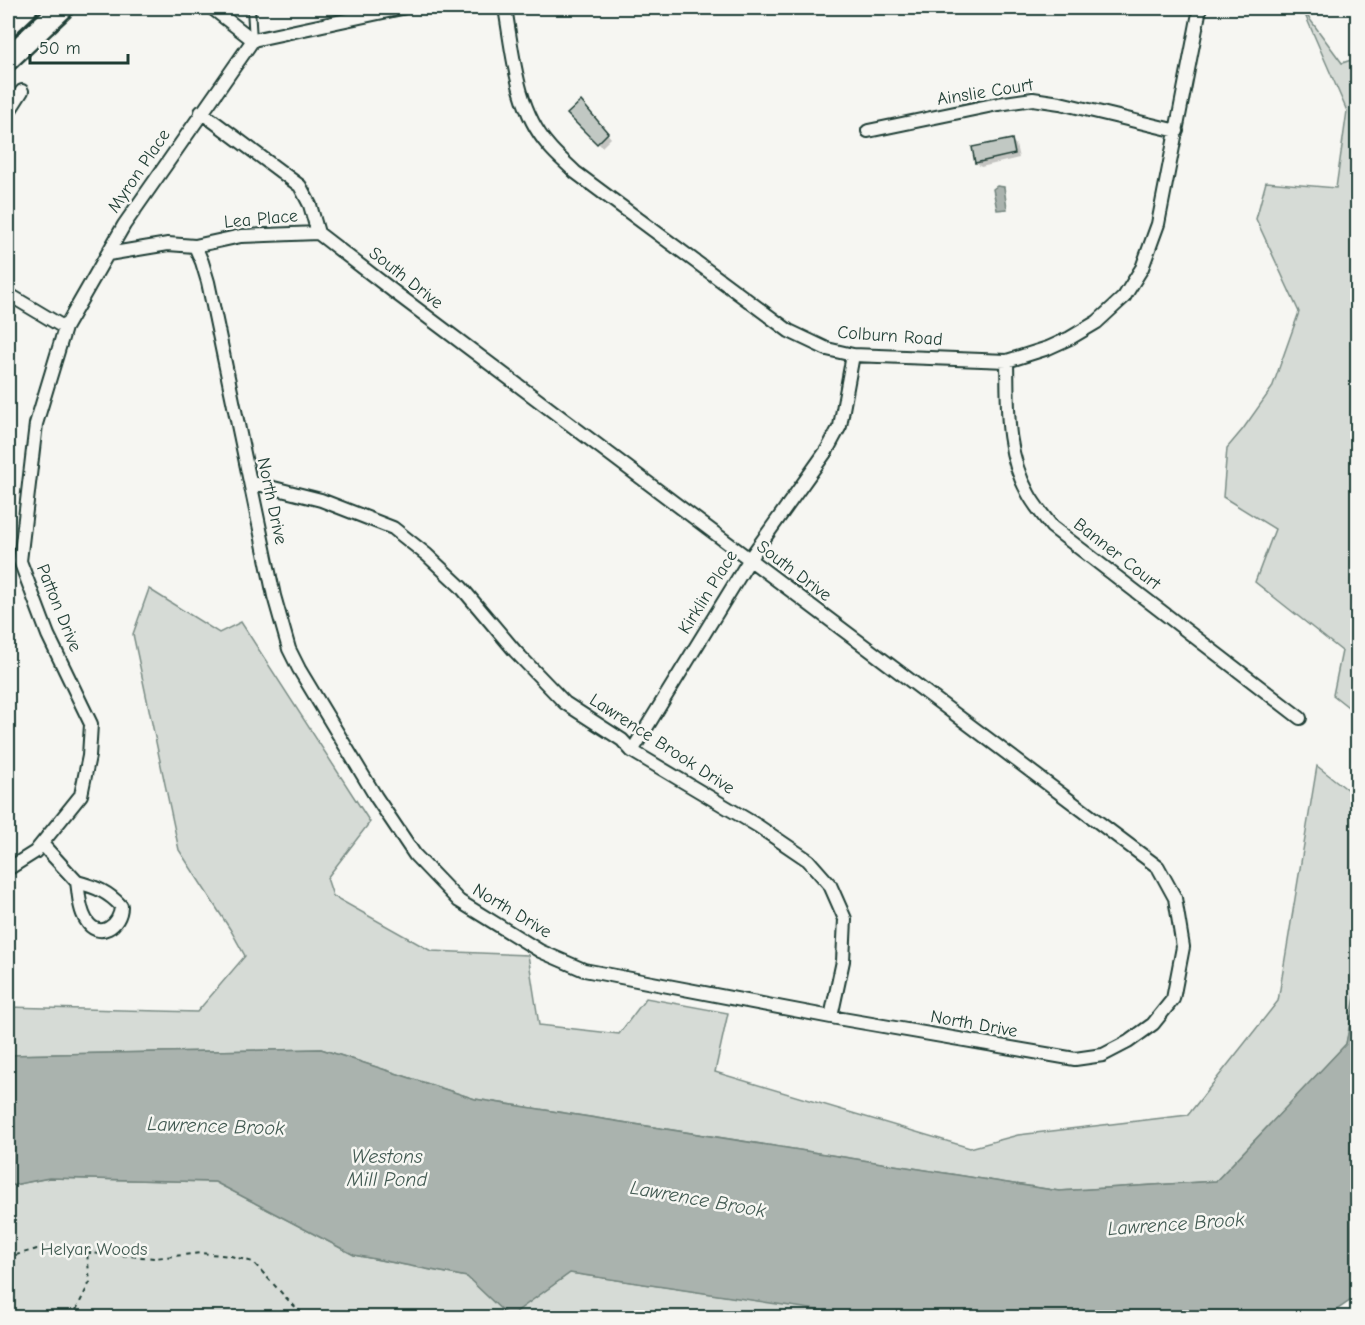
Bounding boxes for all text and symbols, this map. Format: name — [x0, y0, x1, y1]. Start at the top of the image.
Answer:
scale bar — [30, 27, 128, 65]
text: 50 m — [39, 38, 81, 59]
street label: Ainslie Court — [935, 74, 1035, 110]
street label: Myron Place — [103, 125, 175, 217]
street label: Lea Place — [223, 205, 299, 233]
street label: South Drive — [365, 243, 447, 313]
street label: Colburn Road — [837, 322, 943, 350]
street label: North Drive — [253, 456, 291, 546]
street label: Banner Court — [1069, 514, 1165, 595]
street label: South Drive — [752, 536, 836, 606]
street label: Kirklin Place — [674, 546, 742, 638]
street label: Patton Drive — [32, 561, 86, 655]
street label: Lawrence Brook Drive — [586, 689, 738, 799]
street label: North Drive — [469, 879, 555, 943]
street label: North Drive — [929, 1006, 1019, 1042]
water label: Lawrence Brook — [147, 1112, 285, 1140]
water label: Westons Mill Pond — [346, 1145, 428, 1191]
water label: Lawrence Brook — [628, 1176, 768, 1222]
water label: Lawrence Brook — [1107, 1208, 1246, 1240]
park label: Helyar Woods — [40, 1239, 148, 1260]

